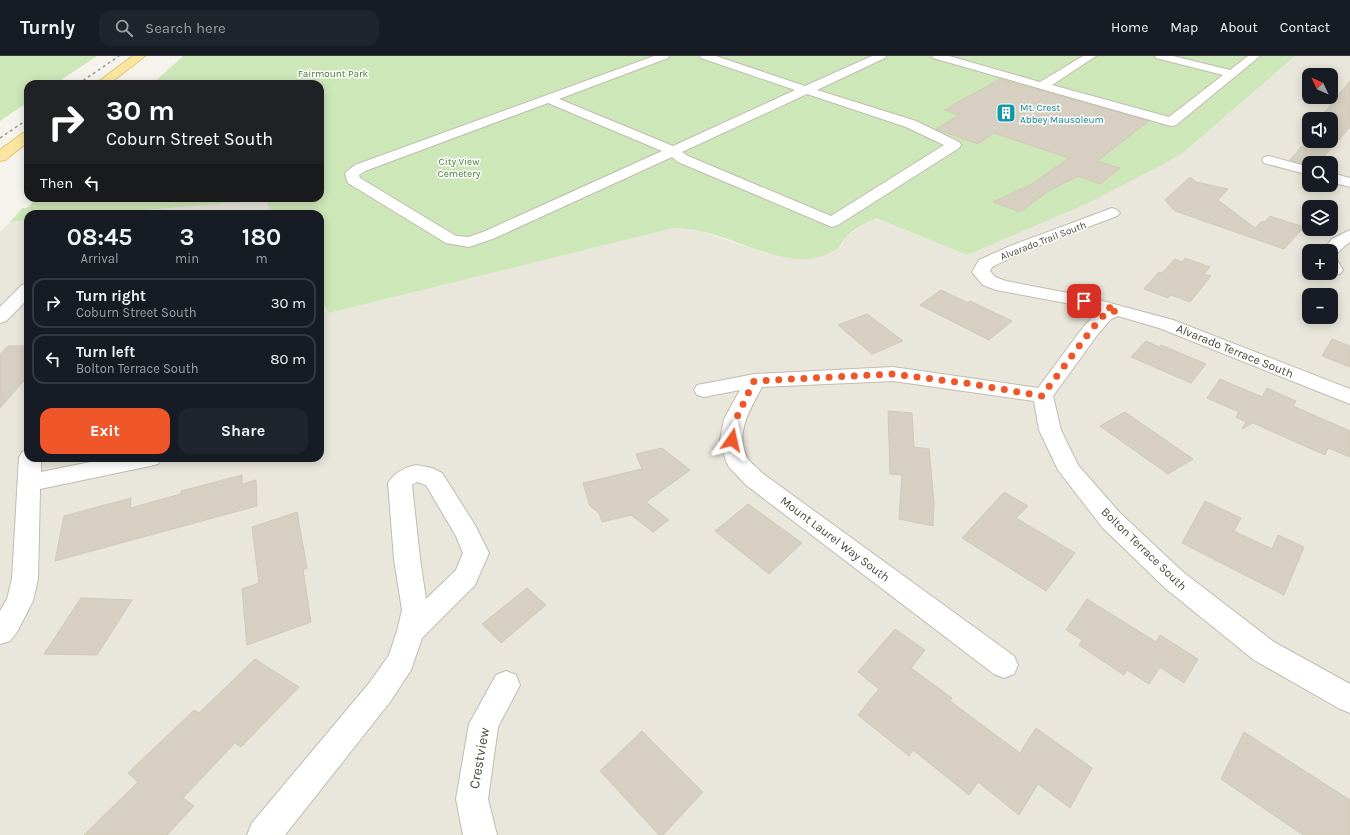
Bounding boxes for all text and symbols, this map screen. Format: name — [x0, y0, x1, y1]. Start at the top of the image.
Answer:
search box — [99, 10, 379, 46]
text: Turnly — [20, 17, 75, 39]
icon: search — [113, 17, 135, 39]
text: Search here — [145, 19, 226, 37]
text: Home — [1111, 19, 1148, 36]
text: Map — [1170, 19, 1198, 36]
text: About — [1220, 19, 1258, 36]
text: Contact — [1280, 19, 1330, 36]
park label: Fairmount Park — [298, 68, 369, 80]
north arrow — [1302, 68, 1338, 104]
map controls — [1302, 68, 1338, 324]
text: 30 m — [106, 94, 175, 127]
icon: right — [40, 96, 92, 148]
building icon: Mt. Crest Abbey Mausoleum — [995, 102, 1017, 124]
place label: Mt. Crest Abbey Mausoleum — [1020, 102, 1104, 126]
button: sound — [1302, 112, 1338, 148]
text: Coburn Street South — [106, 128, 273, 150]
park label: City View Cemetery — [438, 156, 481, 180]
button: search — [1302, 156, 1338, 192]
icon: left — [81, 172, 103, 194]
text: Then — [40, 174, 73, 192]
button: layers — [1302, 200, 1338, 236]
street label: Alvarado Trail South — [999, 219, 1088, 263]
text: 08:45 — [67, 223, 132, 251]
text: 3 — [180, 223, 195, 251]
text: 180 — [242, 223, 281, 251]
button: + — [1302, 244, 1338, 280]
text: Arrival — [81, 251, 119, 266]
text: min — [175, 251, 199, 266]
text: m — [255, 251, 268, 266]
pin — [1067, 284, 1101, 318]
text: Turn right — [76, 287, 146, 305]
button: − — [1302, 288, 1338, 324]
icon: arrive — [1073, 290, 1095, 312]
icon: right — [42, 292, 64, 314]
text: 30 m — [271, 294, 306, 312]
text: Coburn Street South — [76, 305, 197, 320]
street label: Alvarado Terrace South — [1174, 321, 1296, 381]
text: Turn left — [76, 343, 135, 361]
icon: left — [42, 348, 64, 370]
text: 80 m — [270, 350, 306, 368]
text: Bolton Terrace South — [76, 361, 199, 376]
button: Exit — [40, 408, 170, 454]
button: Share — [178, 408, 308, 454]
position arrow — [711, 419, 753, 461]
street label: Mount Laurel Way South — [778, 493, 892, 585]
street label: Bolton Terrace South — [1098, 505, 1190, 593]
street label: Crestview — [466, 726, 493, 790]

